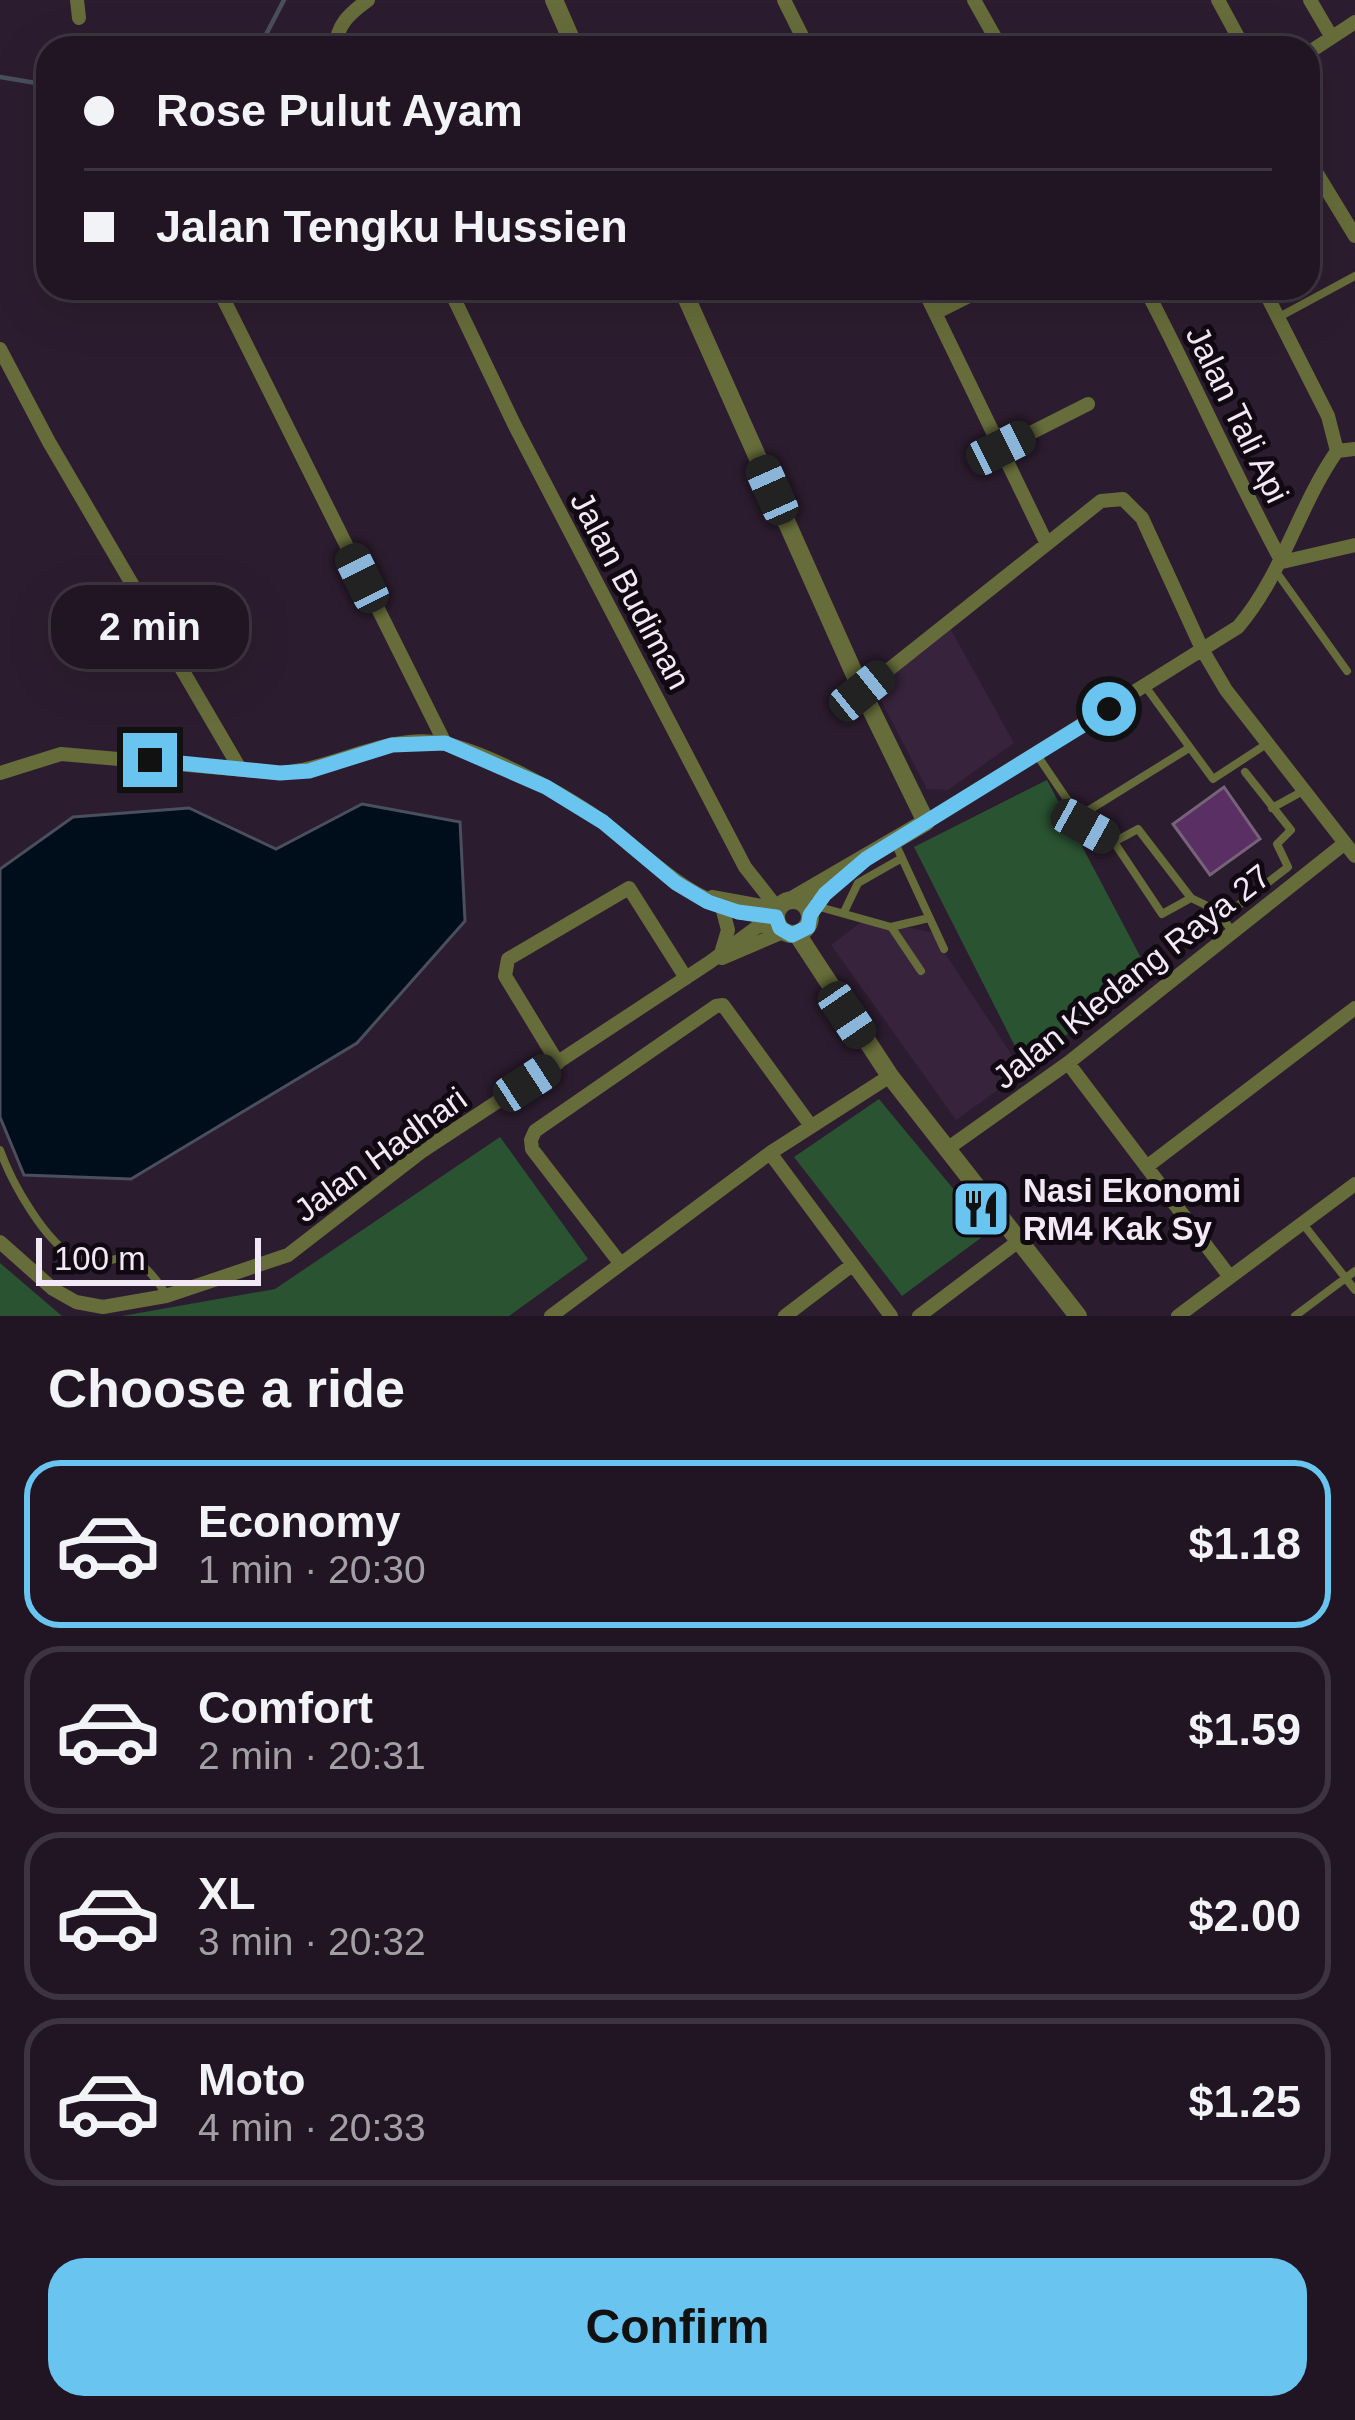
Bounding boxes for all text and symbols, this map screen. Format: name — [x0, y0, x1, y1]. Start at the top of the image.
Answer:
text: Rose Pulut Ayam — [156, 85, 523, 136]
text: Jalan Tengku Hussien — [156, 201, 628, 252]
street label: Jalan Tali Api — [1179, 320, 1296, 509]
car — [961, 416, 1041, 480]
car — [741, 450, 803, 530]
street label: Jalan Budiman — [563, 485, 698, 695]
car — [330, 538, 394, 618]
callout: 2 min — [51, 586, 249, 670]
text: 2 min — [99, 605, 201, 648]
car — [823, 654, 901, 728]
route start — [1082, 682, 1136, 736]
route end — [123, 733, 177, 787]
car — [1045, 793, 1125, 859]
street label: Jalan Kledang Raya 27 — [985, 857, 1277, 1096]
car — [812, 975, 882, 1055]
car — [487, 1048, 567, 1118]
street label: Jalan Hadhari — [287, 1080, 474, 1229]
place label: Nasi Ekonomi RM4 Kak Sy — [1023, 1172, 1241, 1247]
restaurant icon: Nasi Ekonomi RM4 Kak Sy — [950, 1178, 1012, 1240]
scale bar — [36, 1232, 261, 1285]
text: 100 m — [54, 1240, 146, 1277]
text: Choose a ride — [48, 1358, 405, 1418]
icon: car — [54, 1490, 162, 1598]
text: Economy — [198, 1496, 401, 1547]
text: $1.18 — [1188, 1518, 1301, 1569]
text: 1 min · 20:30 — [198, 1548, 426, 1591]
icon: car — [54, 1676, 162, 1784]
text: Comfort — [198, 1682, 373, 1733]
text: $1.59 — [1188, 1704, 1301, 1755]
text: 2 min · 20:31 — [198, 1734, 426, 1777]
icon: car — [54, 1862, 162, 1970]
text: XL — [198, 1868, 256, 1919]
text: $2.00 — [1188, 1890, 1301, 1941]
text: 3 min · 20:32 — [198, 1920, 426, 1963]
icon: car — [54, 2048, 162, 2156]
text: Moto — [198, 2054, 305, 2105]
text: $1.25 — [1188, 2076, 1301, 2127]
text: 4 min · 20:33 — [198, 2106, 426, 2149]
button: Confirm — [48, 2258, 1307, 2396]

